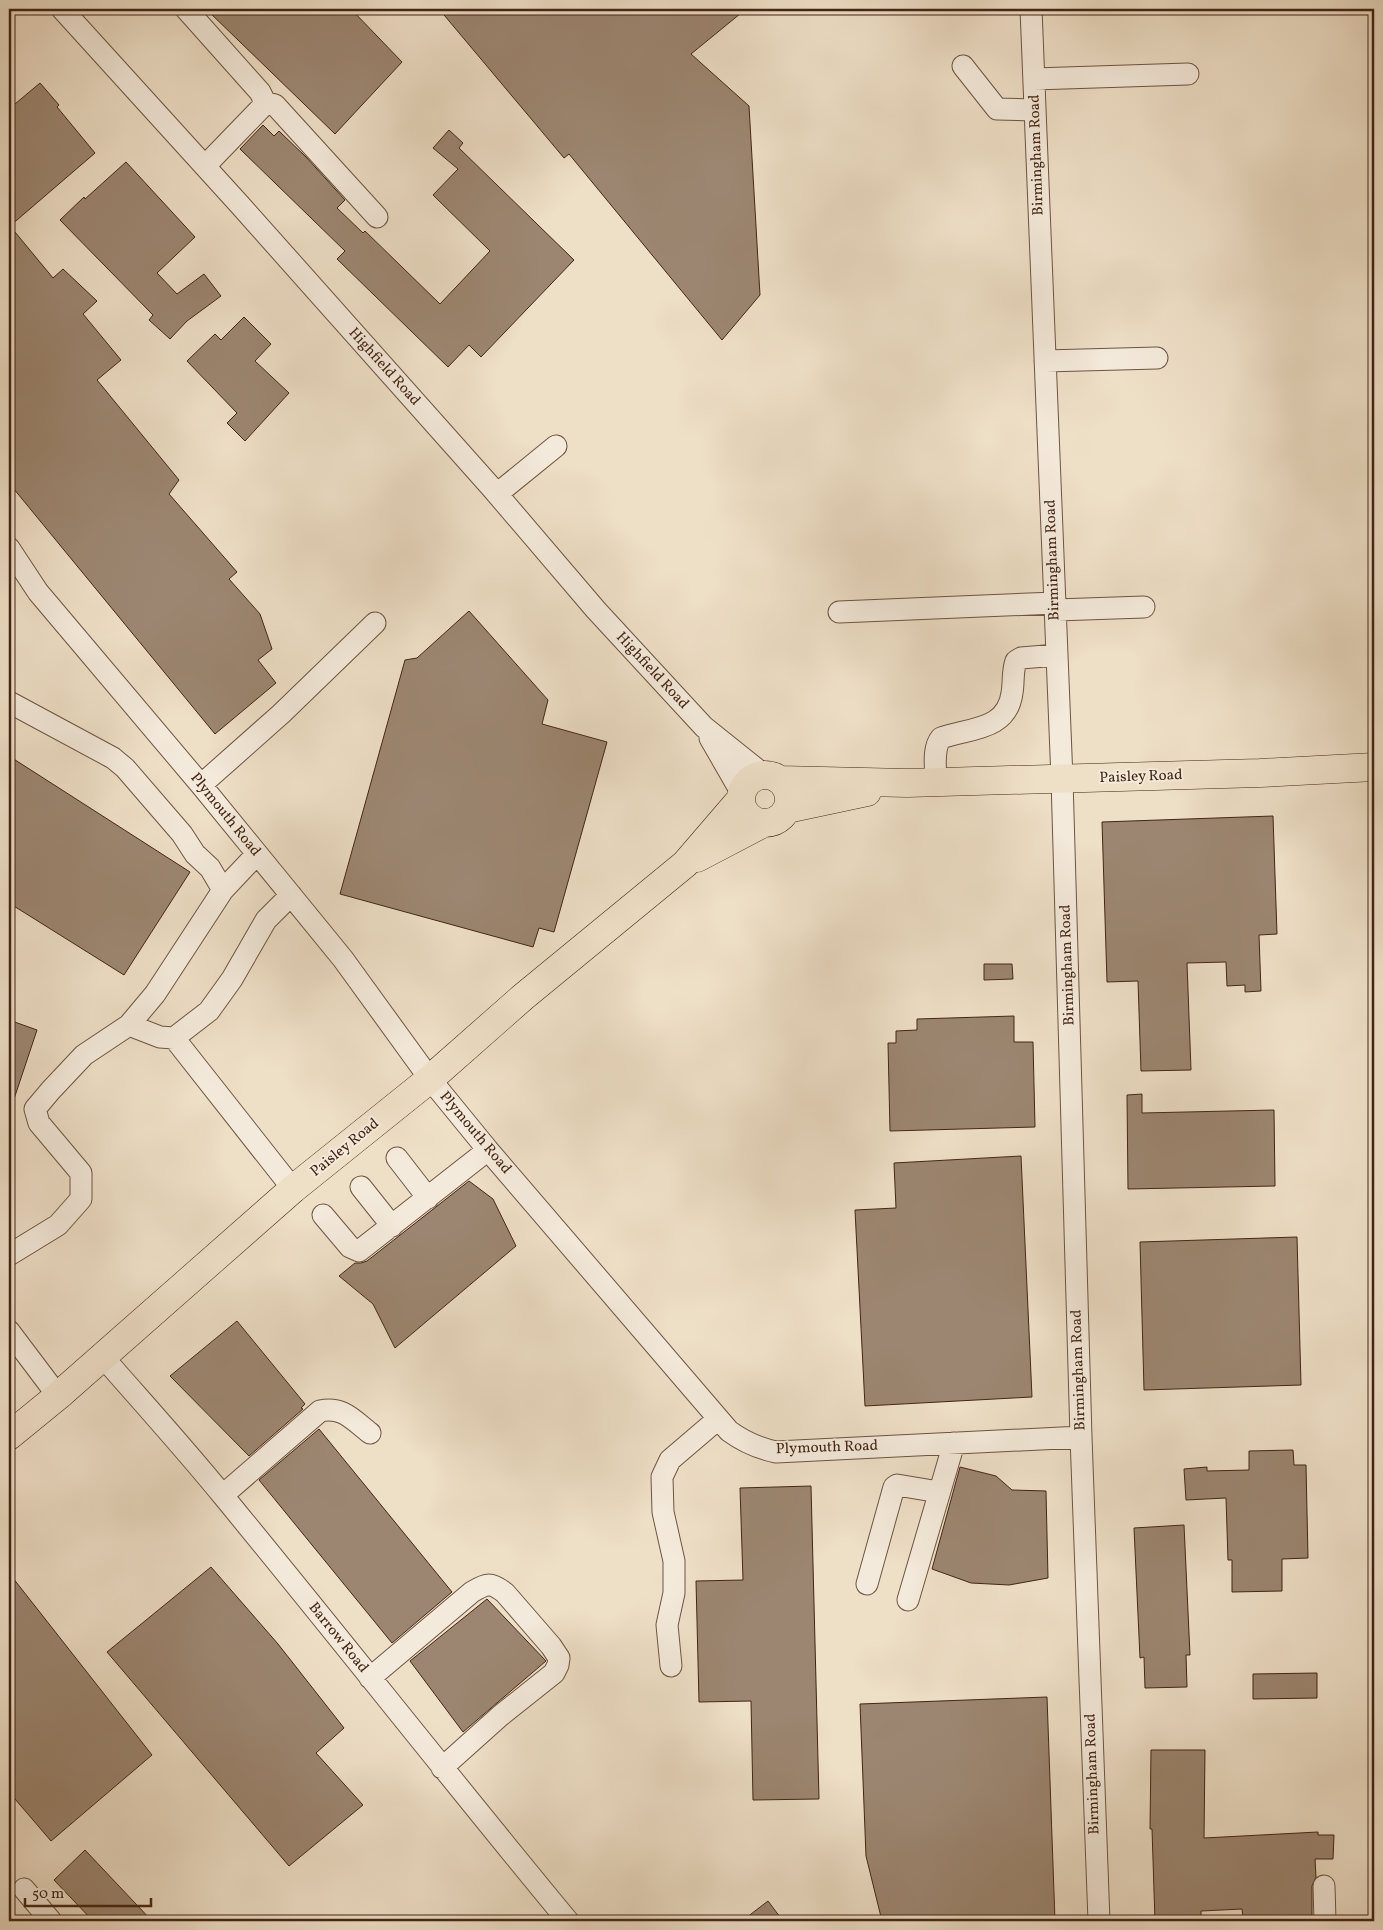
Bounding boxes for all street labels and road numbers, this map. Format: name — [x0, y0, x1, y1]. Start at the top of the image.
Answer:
street label: Birmingham Road — [1024, 94, 1050, 216]
street label: Highfield Road — [343, 323, 425, 411]
street label: Birmingham Road — [1040, 499, 1066, 621]
street label: Highfield Road — [611, 628, 693, 714]
street label: Paisley Road — [1099, 765, 1183, 789]
street label: Plymouth Road — [185, 769, 265, 861]
street label: Birmingham Road — [1055, 904, 1081, 1026]
street label: Plymouth Road — [434, 1087, 516, 1179]
street label: Paisley Road — [306, 1114, 384, 1182]
street label: Birmingham Road — [1066, 1309, 1092, 1431]
street label: Plymouth Road — [776, 1436, 878, 1460]
street label: Barrow Road — [303, 1598, 373, 1678]
street label: Birmingham Road — [1080, 1713, 1106, 1835]

